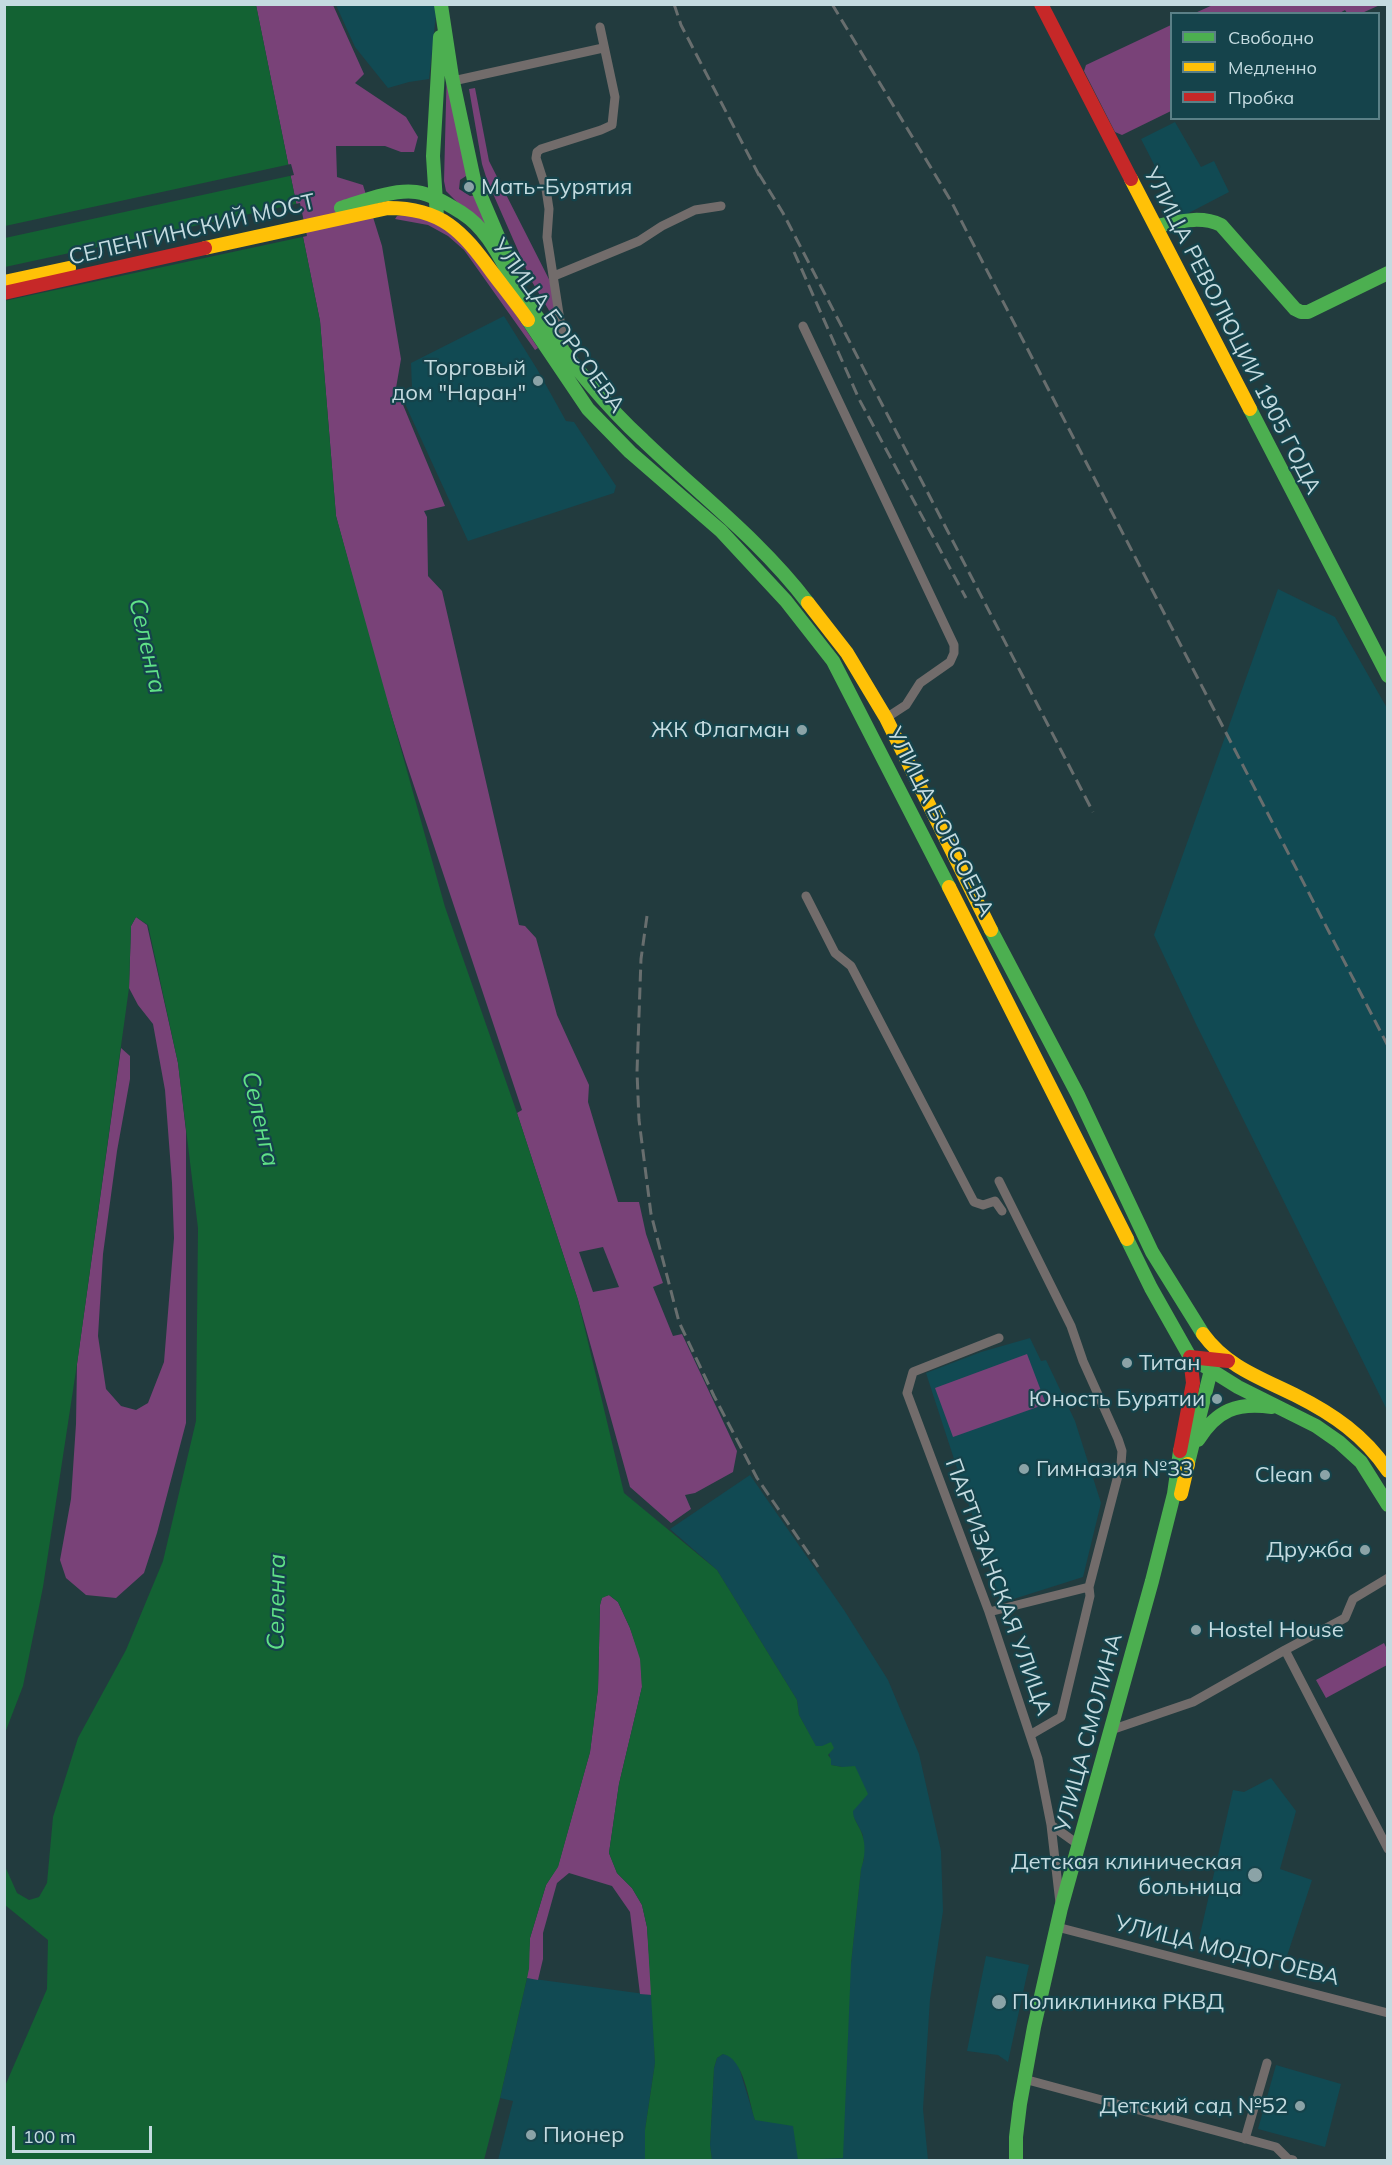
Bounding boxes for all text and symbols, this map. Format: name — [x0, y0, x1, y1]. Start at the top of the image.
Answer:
legend — [1170, 12, 1380, 120]
text: Свободно — [1228, 26, 1314, 49]
text: Медленно — [1228, 56, 1317, 79]
text: Пробка — [1228, 86, 1294, 109]
street label: УЛИЦА РЕВОЛЮЦИИ 1905 ГОДА — [1138, 163, 1326, 499]
place label: Мать-Бурятия — [481, 174, 632, 200]
marker: Мать-Бурятия — [462, 180, 476, 194]
street label: СЕЛЕНГИНСКИЙ МОСТ — [66, 189, 318, 271]
street label: УЛИЦА БОРСОЕВА — [486, 234, 630, 418]
place label: Торговый дом "Наран" — [392, 355, 526, 406]
marker: Торговый дом "Наран" — [531, 374, 545, 388]
water label: Селенга — [122, 596, 172, 696]
place label: ЖК Флагман — [651, 717, 790, 743]
marker: ЖК Флагман — [795, 723, 809, 737]
street label: УЛИЦА БОРСОЕВА — [881, 723, 999, 921]
water label: Селенга — [235, 1069, 285, 1169]
place label: Титан — [1139, 1350, 1200, 1376]
marker: Титан — [1120, 1356, 1134, 1370]
place label: Юность Бурятии — [1029, 1386, 1205, 1412]
marker: Юность Бурятии — [1210, 1392, 1224, 1406]
street label: ПАРТИЗАНСКАЯ УЛИЦА — [939, 1455, 1057, 1719]
place label: Гимназия №33 — [1036, 1456, 1193, 1482]
marker: Гимназия №33 — [1017, 1462, 1031, 1476]
place label: Clean — [1255, 1462, 1313, 1488]
marker: Clean — [1318, 1468, 1332, 1482]
place label: Дружба — [1266, 1537, 1353, 1563]
marker: Дружба — [1358, 1543, 1372, 1557]
water label: Селенга — [262, 1553, 292, 1651]
place label: Hostel House — [1208, 1617, 1344, 1643]
marker: Hostel House — [1189, 1623, 1203, 1637]
street label: УЛИЦА СМОЛИНА — [1050, 1631, 1128, 1835]
place label: Детская клиническая больница — [1011, 1849, 1242, 1900]
marker: Детская клиническая больница — [1246, 1866, 1264, 1884]
street label: УЛИЦА МОДОГОЕВА — [1112, 1910, 1342, 1992]
place label: Поликлиника РКВД — [1012, 1989, 1224, 2015]
marker: Поликлиника РКВД — [990, 1993, 1008, 2011]
place label: Детский сад №52 — [1099, 2093, 1288, 2119]
marker: Детский сад №52 — [1293, 2099, 1307, 2113]
scale bar — [15, 2114, 154, 2152]
place label: Пионер — [543, 2122, 624, 2148]
text: 100 m — [23, 2125, 76, 2148]
marker: Пионер — [524, 2128, 538, 2142]

